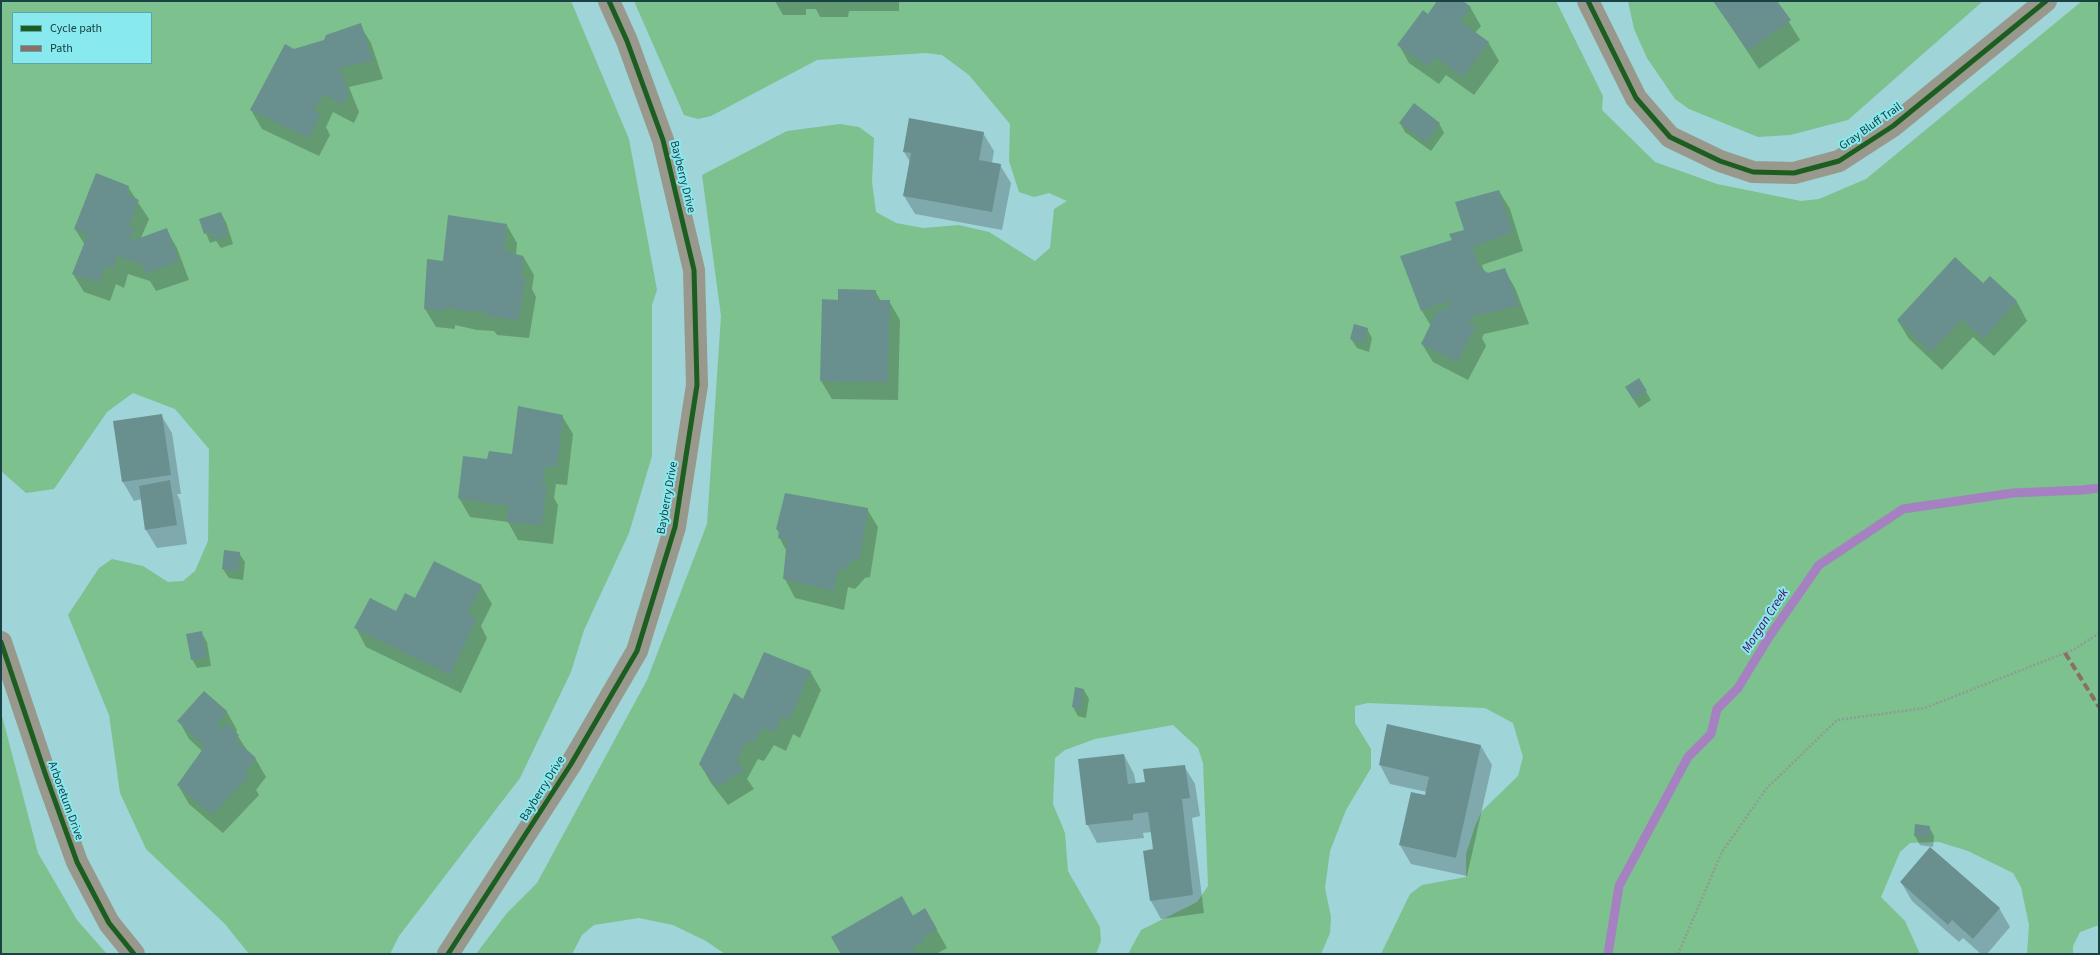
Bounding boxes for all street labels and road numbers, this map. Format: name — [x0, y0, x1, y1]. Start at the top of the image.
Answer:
street label: Gray Bluff Trail — [1837, 100, 1905, 154]
street label: Bayberry Drive — [666, 139, 698, 215]
street label: Bayberry Drive — [654, 460, 682, 536]
street label: Bayberry Drive — [517, 754, 569, 824]
street label: Arboretum Drive — [44, 760, 86, 842]

